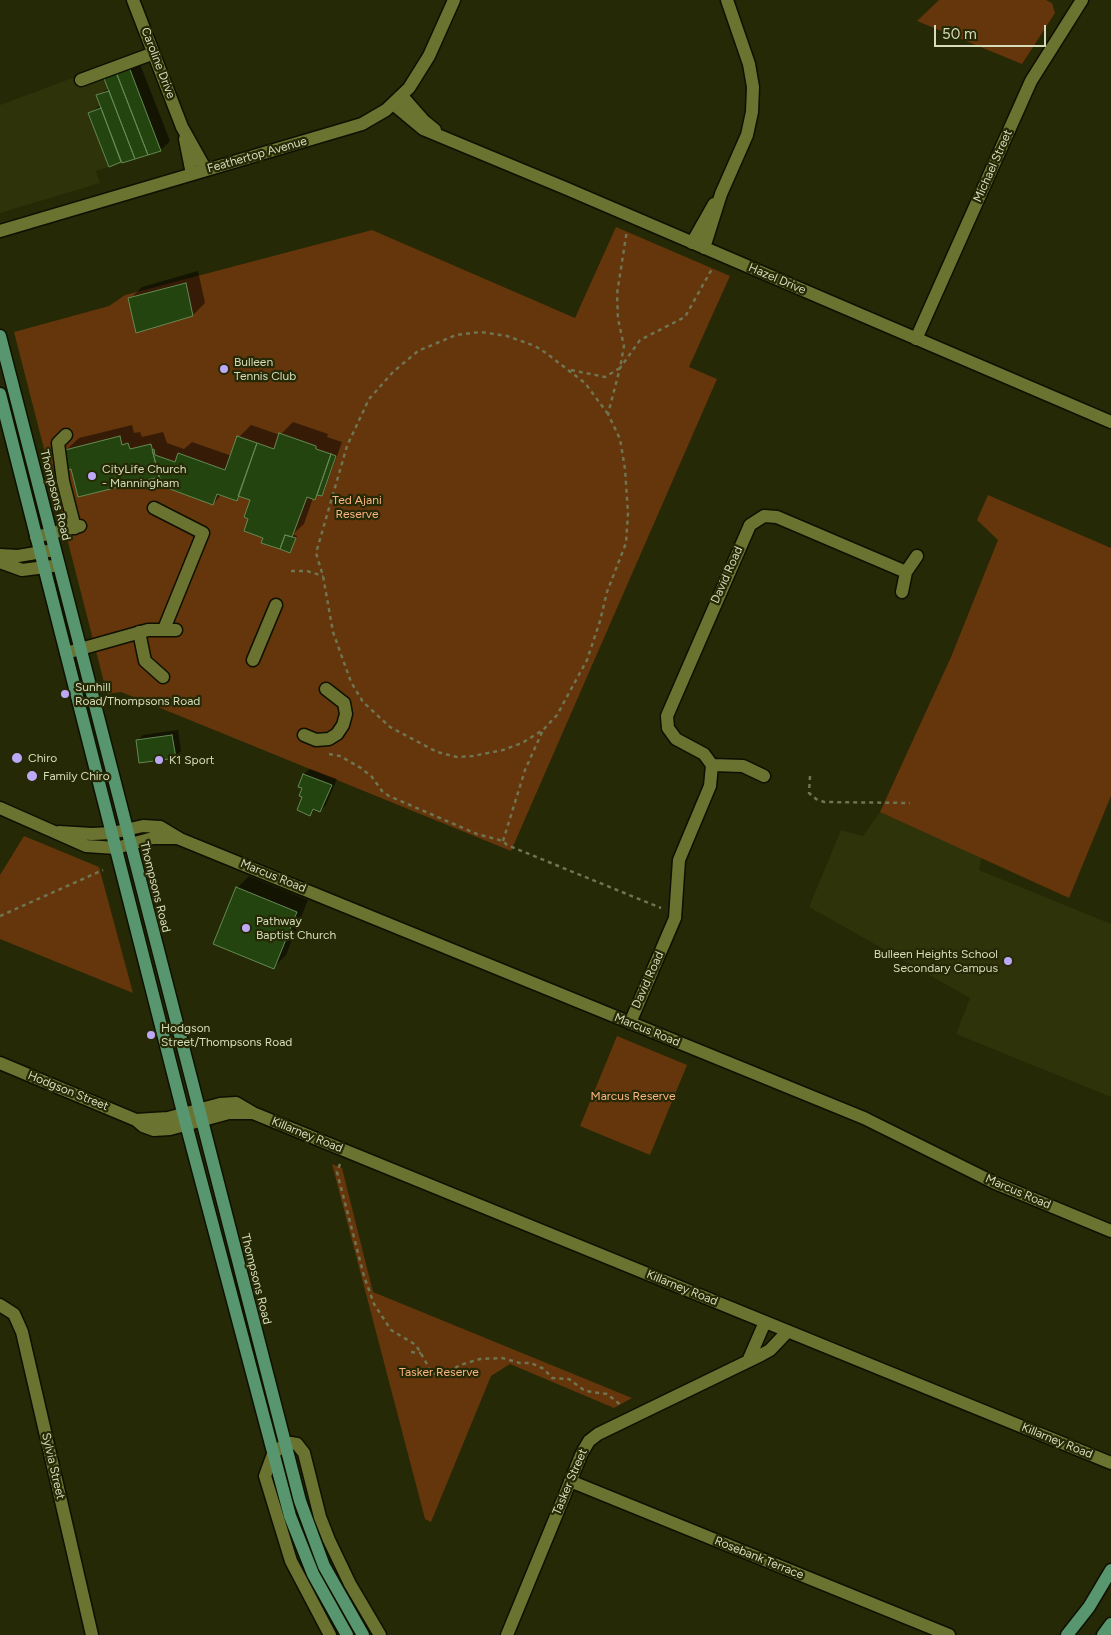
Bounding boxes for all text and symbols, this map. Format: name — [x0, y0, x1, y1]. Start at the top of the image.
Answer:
scale bar — [936, 15, 1048, 47]
street label: Caroline Drive — [138, 25, 178, 101]
text: 50 m — [942, 25, 977, 43]
street label: Michael Street — [971, 127, 1015, 205]
street label: Feathertop Avenue — [205, 134, 309, 176]
street label: Hazel Drive — [746, 260, 808, 298]
place label: Bulleen Tennis Club — [234, 355, 296, 383]
marker: Bulleen Tennis Club — [218, 363, 230, 375]
street label: Thompsons Road — [37, 448, 73, 542]
place label: CityLife Church - Manningham — [102, 462, 186, 490]
marker: CityLife Church - Manningham — [86, 470, 98, 482]
park label: Ted Ajani Reserve — [332, 493, 382, 521]
street label: David Road — [708, 544, 746, 606]
place label: Sunhill Road/Thompsons Road — [75, 680, 200, 708]
marker: Sunhill Road/Thompsons Road — [59, 688, 71, 700]
marker: Chiro — [10, 751, 24, 765]
place label: Chiro — [28, 751, 57, 765]
place label: K1 Sport — [169, 753, 214, 767]
marker: K1 Sport — [153, 754, 165, 766]
marker: Family Chiro — [25, 769, 39, 783]
place label: Family Chiro — [43, 769, 110, 783]
street label: Thompsons Road — [137, 840, 173, 934]
street label: Marcus Road — [238, 856, 308, 896]
place label: Pathway Baptist Church — [256, 914, 336, 942]
marker: Pathway Baptist Church — [240, 922, 252, 934]
place label: Bulleen Heights School Secondary Campus — [874, 947, 998, 975]
street label: David Road — [629, 949, 667, 1011]
marker: Bulleen Heights School Secondary Campus — [1002, 955, 1014, 967]
street label: Marcus Road — [612, 1010, 682, 1050]
place label: Hodgson Street/Thompsons Road — [161, 1021, 292, 1049]
marker: Hodgson Street/Thompsons Road — [145, 1029, 157, 1041]
street label: Hodgson Street — [25, 1068, 111, 1114]
park label: Marcus Reserve — [591, 1089, 675, 1103]
street label: Killarney Road — [269, 1114, 345, 1156]
street label: Marcus Road — [983, 1172, 1053, 1212]
street label: Thompsons Road — [238, 1232, 274, 1326]
street label: Killarney Road — [644, 1267, 720, 1309]
park label: Tasker Reserve — [399, 1365, 479, 1379]
street label: Killarney Road — [1019, 1420, 1095, 1462]
street label: Sylvia Street — [38, 1431, 68, 1501]
street label: Tasker Street — [550, 1447, 590, 1517]
street label: Rosebank Terrace — [712, 1534, 806, 1582]

